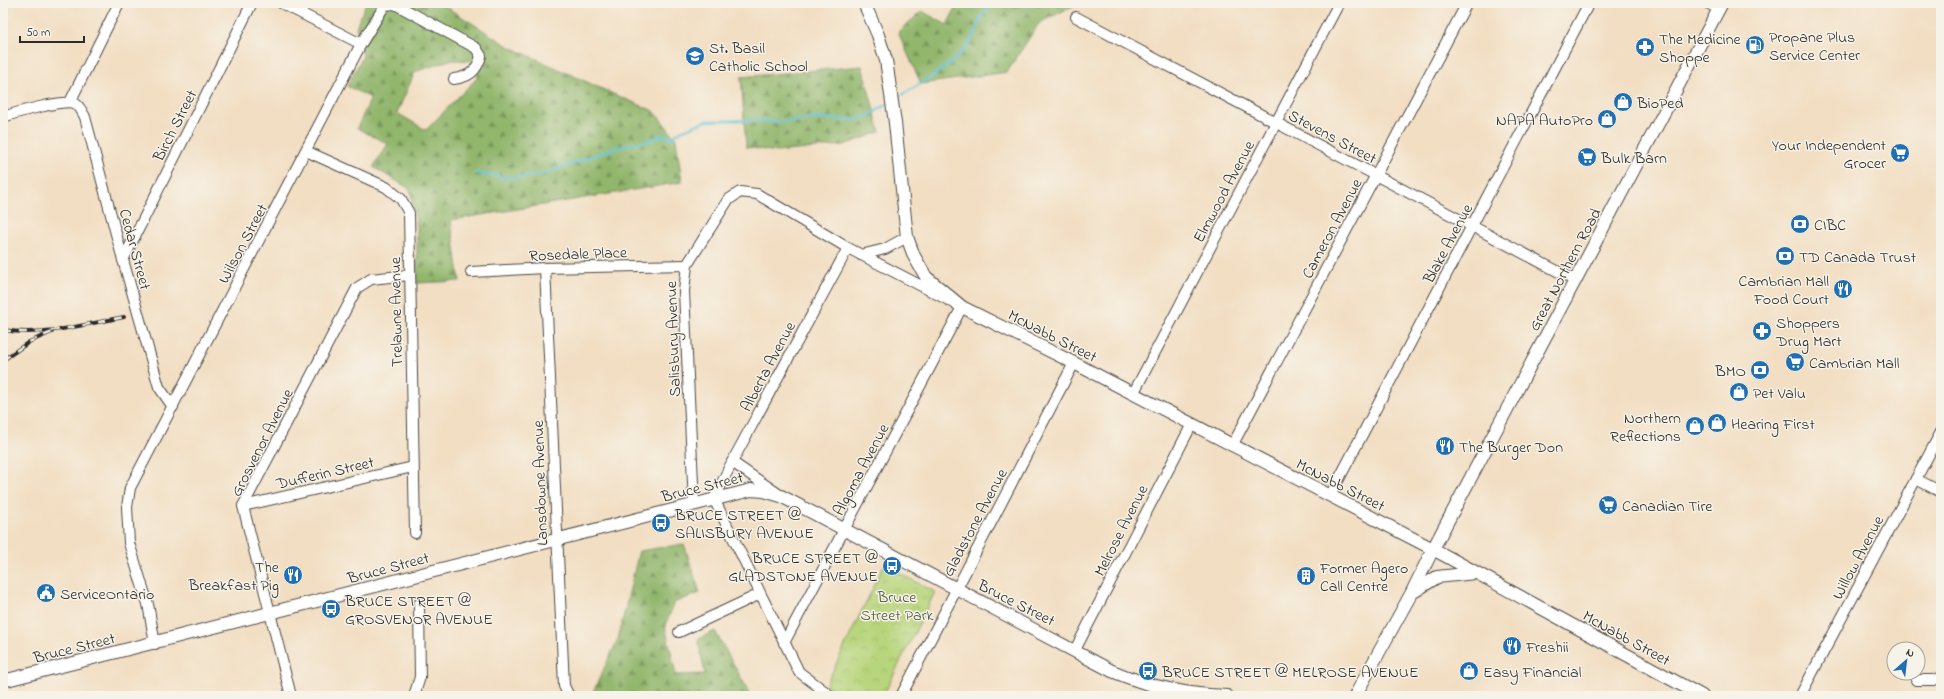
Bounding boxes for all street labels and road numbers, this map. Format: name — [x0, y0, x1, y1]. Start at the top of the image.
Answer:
street label: Birch Street — [147, 85, 204, 167]
street label: Stevens Street — [1284, 104, 1381, 171]
street label: Elmwood Avenue — [1188, 136, 1262, 247]
street label: Cameron Avenue — [1296, 174, 1370, 283]
street label: Wilson Street — [213, 199, 275, 288]
street label: Blake Avenue — [1417, 199, 1480, 289]
street label: Great Northern Road — [1523, 204, 1608, 336]
street label: Cedar Street — [112, 206, 157, 293]
street label: Rosedale Place — [529, 241, 628, 269]
street label: Trelawne Avenue — [384, 256, 410, 367]
street label: Salisbury Avenue — [660, 280, 688, 397]
street label: McNabb Street — [1003, 304, 1101, 370]
street label: Alberta Avenue — [735, 317, 803, 416]
street label: Grosvenor Avenue — [225, 384, 301, 501]
street label: Lansdowne Avenue — [527, 419, 555, 546]
street label: Algoma Avenue — [827, 419, 896, 520]
street label: Dufferin Street — [273, 451, 377, 497]
street label: McNabb Street — [1291, 453, 1389, 519]
street label: Gladstone Avenue — [937, 464, 1015, 581]
street label: Bruce Street — [658, 466, 746, 510]
street label: Melrose Avenue — [1088, 480, 1156, 581]
street label: Willow Avenue — [1827, 511, 1891, 604]
street label: Bruce Street — [344, 546, 433, 592]
street label: Bruce Street — [973, 574, 1059, 634]
street label: McNabb Street — [1578, 605, 1675, 673]
street label: Bruce Street — [30, 627, 118, 671]

